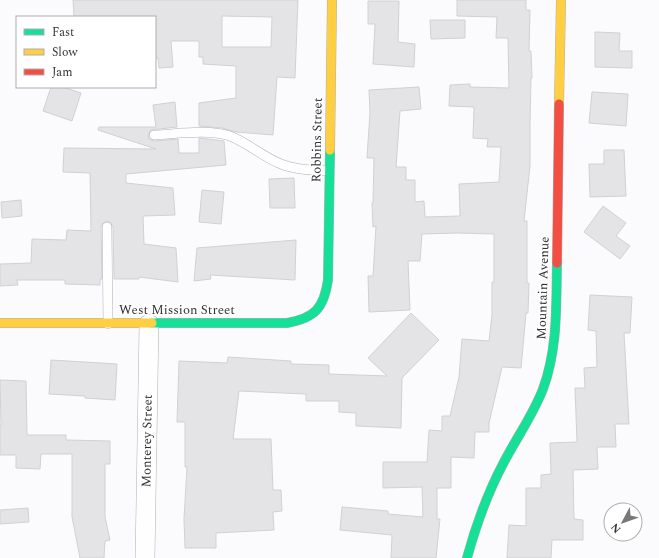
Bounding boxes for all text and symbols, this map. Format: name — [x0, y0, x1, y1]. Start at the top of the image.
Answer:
legend — [16, 16, 156, 88]
text: Fast — [52, 23, 74, 42]
text: Slow — [52, 43, 78, 62]
text: Jam — [52, 63, 73, 82]
street label: Robbins Street — [306, 97, 328, 182]
street label: Mountain Avenue — [531, 236, 555, 340]
street label: West Mission Street — [119, 300, 235, 320]
street label: Monterey Street — [136, 394, 158, 488]
north arrow — [603, 502, 643, 542]
text: N — [606, 519, 625, 537]

